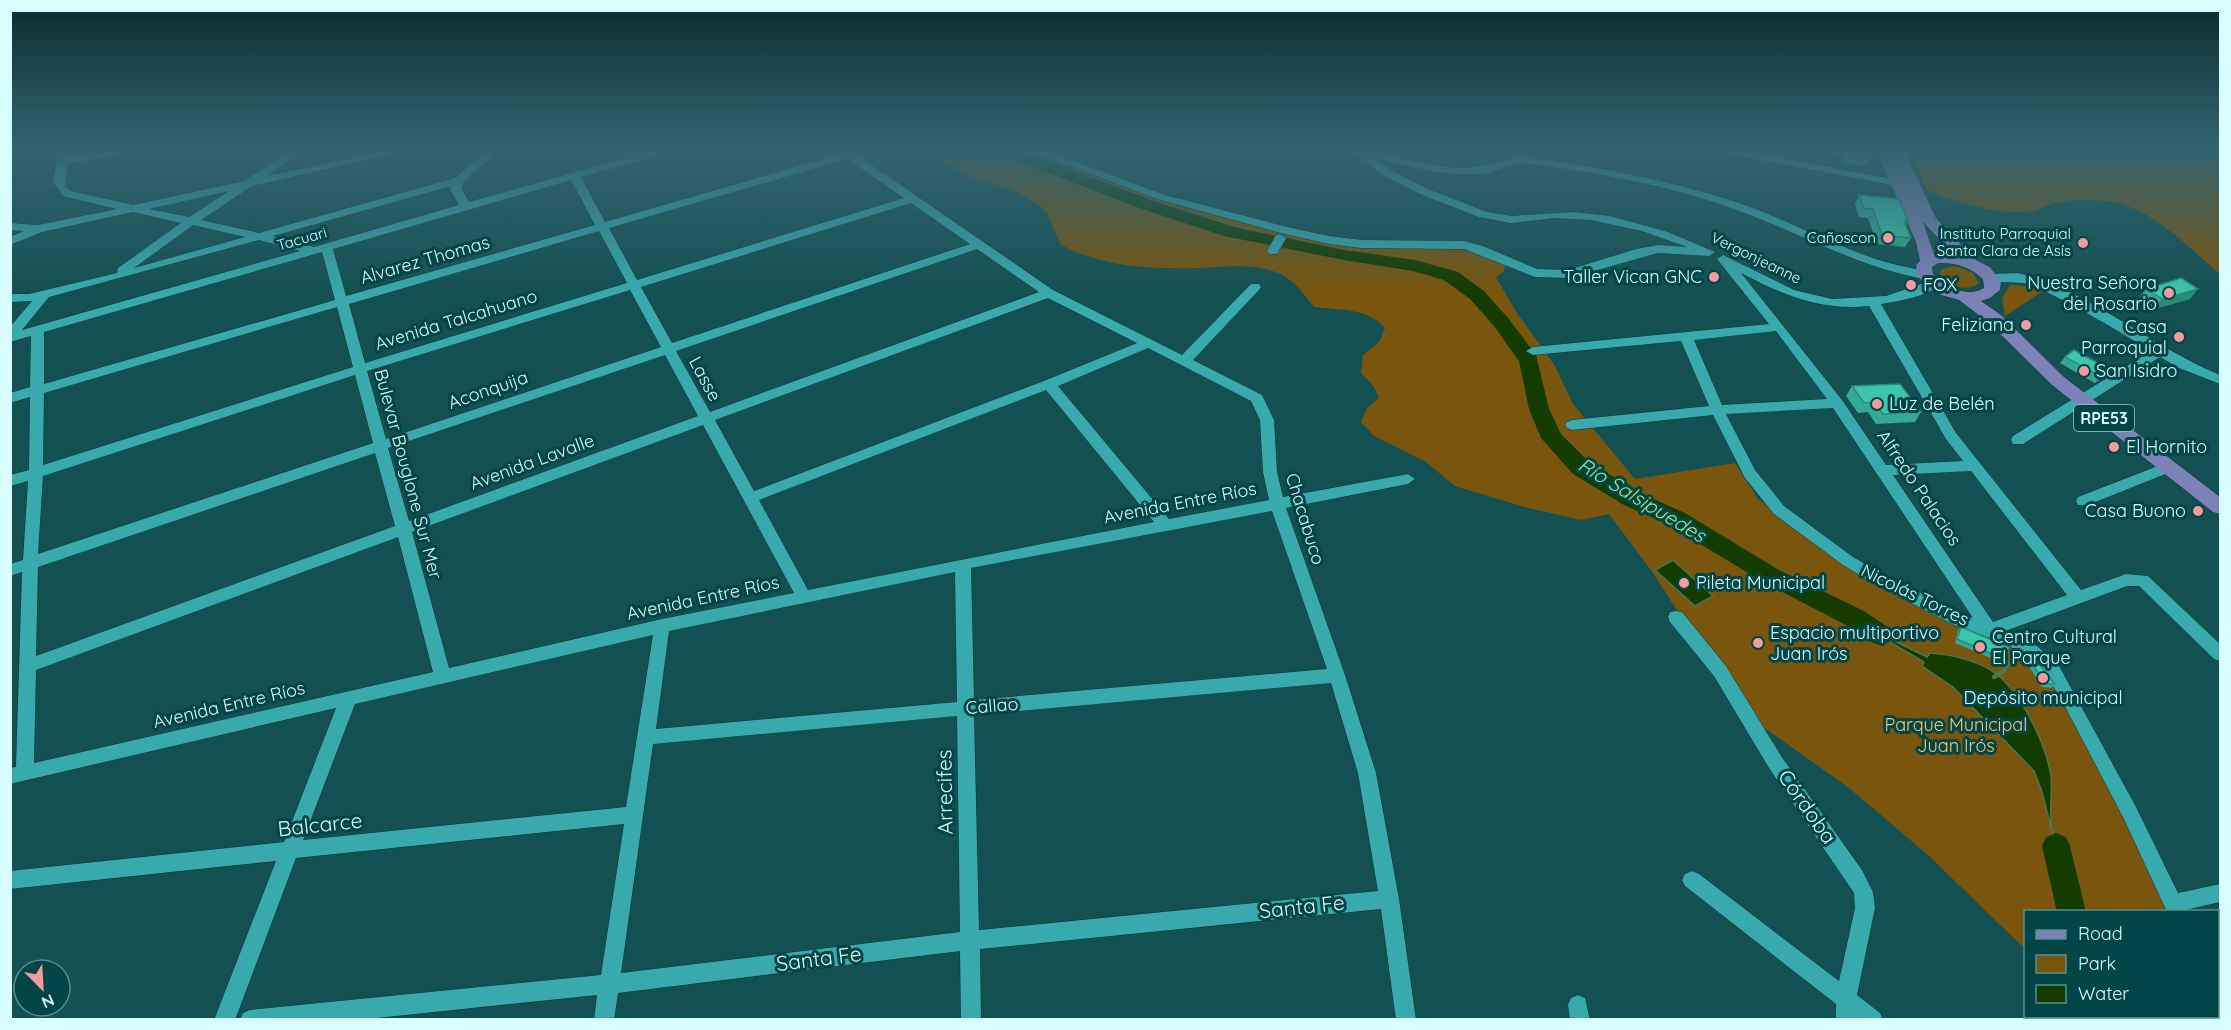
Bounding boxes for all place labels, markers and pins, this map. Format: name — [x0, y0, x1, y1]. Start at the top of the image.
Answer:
place label: Instituto Parroquial Santa Clara de Asís — [1937, 224, 2071, 260]
place label: Cañoscon — [1807, 228, 1876, 247]
marker: Cañoscon — [1881, 231, 1895, 245]
marker: Instituto Parroquial Santa Clara de Asís — [2076, 236, 2090, 250]
place label: Taller Vican GNC — [1563, 265, 1702, 288]
marker: Taller Vican GNC — [1707, 270, 1721, 284]
place label: Nuestra Señora del Rosario — [2027, 271, 2157, 315]
place label: FOX — [1923, 273, 1957, 296]
marker: FOX — [1904, 278, 1918, 292]
marker: Nuestra Señora del Rosario — [2162, 286, 2176, 300]
place label: Feliziana — [1941, 313, 2014, 336]
place label: Casa Parroquial — [2081, 315, 2167, 359]
marker: Feliziana — [2019, 318, 2033, 332]
marker: Casa Parroquial — [2172, 330, 2186, 344]
place label: San Isidro — [2096, 359, 2177, 382]
marker: San Isidro — [2077, 364, 2091, 378]
place label: Luz de Belén — [1889, 392, 1995, 415]
marker: Luz de Belén — [1870, 397, 1884, 411]
place label: El Hornito — [2126, 435, 2207, 458]
marker: El Hornito — [2107, 440, 2121, 454]
place label: Casa Buono — [2085, 499, 2186, 522]
marker: Casa Buono — [2191, 504, 2205, 518]
place label: Pileta Municipal — [1696, 571, 1825, 594]
marker: Pileta Municipal — [1677, 576, 1691, 590]
place label: Espacio multiportivo Juan Irós — [1770, 621, 1939, 665]
place label: Centro Cultural El Parque — [1992, 625, 2117, 669]
marker: Espacio multiportivo Juan Irós — [1751, 636, 1765, 650]
marker: Centro Cultural El Parque — [1973, 640, 1987, 654]
marker: Depósito municipal — [2036, 671, 2050, 685]
place label: Depósito municipal — [1963, 686, 2123, 709]

